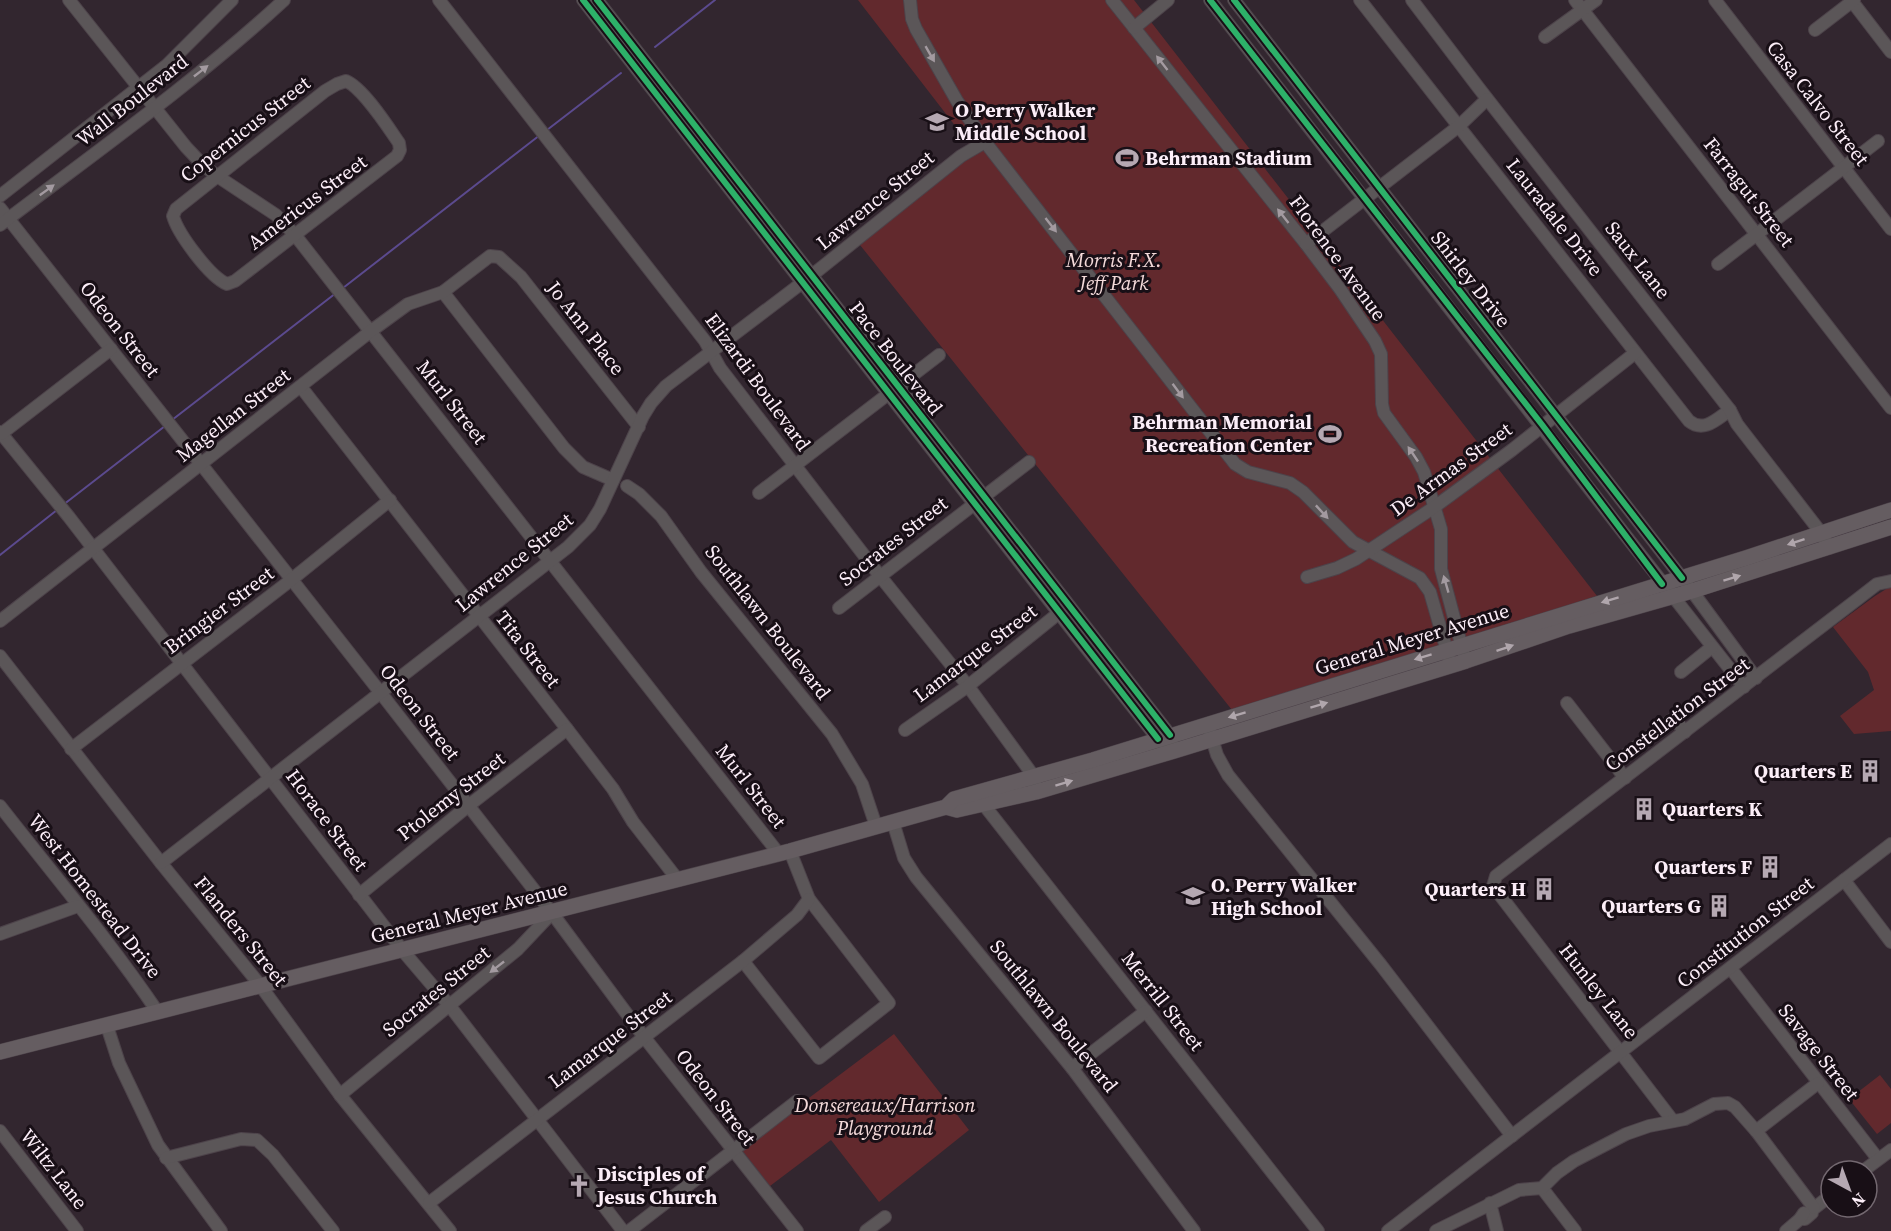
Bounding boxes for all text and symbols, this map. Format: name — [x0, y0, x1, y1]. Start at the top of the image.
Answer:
street label: Casa Calvo Street — [1760, 35, 1876, 172]
one-way arrow — [925, 46, 935, 63]
street label: Wall Boulevard — [70, 47, 194, 153]
one-way arrow — [1156, 55, 1169, 71]
one-way arrow — [193, 65, 209, 78]
street label: Copernicus Street — [174, 69, 316, 189]
place label: O Perry Walker Middle School — [955, 96, 1096, 147]
school or university icon: O Perry Walker Middle School — [924, 109, 950, 135]
street label: Farragut Street — [1697, 131, 1801, 253]
street label: Lawrence Street — [810, 144, 940, 256]
place label: Behrman Stadium — [1145, 144, 1312, 172]
sports icon: Behrman Stadium — [1114, 145, 1140, 171]
street label: Americus Street — [242, 148, 373, 256]
street label: Lauradale Drive — [1500, 152, 1610, 282]
one-way arrow — [39, 184, 55, 197]
street label: Florence Avenue — [1283, 189, 1393, 327]
one-way arrow — [1277, 208, 1290, 224]
street label: Saux Lane — [1599, 215, 1677, 305]
one-way arrow — [1045, 217, 1057, 233]
street label: Shirley Drive — [1424, 225, 1518, 333]
park label: Morris F.X. Jeff Park — [1065, 246, 1162, 297]
street label: Jo Ann Place — [540, 274, 632, 381]
street label: Odeon Street — [74, 275, 167, 383]
street label: Pace Boulevard — [843, 295, 950, 421]
street label: Elizardi Boulevard — [699, 307, 818, 457]
street label: Murl Street — [410, 354, 494, 450]
street label: Magellan Street — [170, 361, 296, 469]
one-way arrow — [1171, 384, 1183, 399]
place label: Behrman Memorial Recreation Center — [1132, 408, 1313, 459]
street label: De Armas Street — [1385, 415, 1518, 523]
sports icon: Behrman Memorial Recreation Center — [1317, 421, 1343, 447]
one-way arrow — [1407, 446, 1419, 462]
street label: Socrates Street — [833, 489, 954, 592]
one-way arrow — [1315, 504, 1328, 519]
street label: Lawrence Street — [449, 506, 579, 618]
one-way arrow — [1787, 538, 1805, 547]
street label: Southlawn Boulevard — [699, 539, 838, 706]
street label: Bringier Street — [158, 559, 280, 660]
one-way arrow — [1723, 573, 1741, 582]
one-way arrow — [1441, 575, 1450, 593]
street label: General Meyer Avenue — [1311, 596, 1513, 682]
one-way arrow — [1601, 596, 1619, 605]
street label: Lamarque Street — [908, 597, 1043, 709]
street label: Tita Street — [489, 604, 567, 694]
one-way arrow — [1496, 642, 1514, 652]
street label: Constellation Street — [1599, 650, 1756, 778]
one-way arrow — [1414, 653, 1432, 662]
street label: Odeon Street — [374, 658, 467, 766]
one-way arrow — [1310, 700, 1328, 710]
one-way arrow — [1228, 711, 1246, 720]
street label: Murl Street — [709, 738, 793, 834]
street label: Ptolemy Street — [391, 745, 511, 847]
place label: Quarters E — [1754, 757, 1852, 785]
building icon: Quarters E — [1857, 758, 1883, 784]
street label: Horace Street — [279, 763, 375, 877]
one-way arrow — [1055, 778, 1073, 787]
place label: Quarters K — [1662, 795, 1762, 823]
building icon: Quarters K — [1631, 796, 1657, 822]
street label: West Homestead Drive — [22, 808, 168, 984]
place label: Quarters F — [1654, 853, 1752, 881]
building icon: Quarters F — [1757, 854, 1783, 880]
street label: Constitution Street — [1671, 869, 1820, 994]
street label: Flanders Street — [188, 870, 294, 992]
place label: O. Perry Walker High School — [1211, 871, 1357, 922]
street label: General Meyer Avenue — [368, 874, 570, 950]
place label: Quarters H — [1425, 875, 1526, 903]
building icon: Quarters H — [1531, 876, 1557, 902]
school or university icon: O. Perry Walker High School — [1180, 883, 1206, 909]
place label: Quarters G — [1601, 892, 1701, 920]
building icon: Quarters G — [1706, 893, 1732, 919]
street label: Southlawn Boulevard — [984, 934, 1125, 1099]
street label: Hunley Lane — [1553, 937, 1645, 1045]
street label: Socrates Street — [376, 939, 496, 1043]
street label: Merrill Street — [1115, 945, 1211, 1057]
one-way arrow — [489, 960, 504, 972]
street label: Lamarque Street — [543, 983, 678, 1095]
street label: Savage Street — [1772, 997, 1866, 1107]
street label: Odeon Street — [670, 1043, 763, 1151]
park label: Donsereaux/Harrison Playground — [794, 1091, 976, 1142]
street label: Wiltz Lane — [14, 1123, 94, 1215]
north arrow — [1819, 1159, 1879, 1219]
place label: Disciples of Jesus Church — [595, 1160, 717, 1211]
church icon: Disciples of Jesus Church — [566, 1173, 592, 1199]
text: N — [1847, 1188, 1870, 1213]

